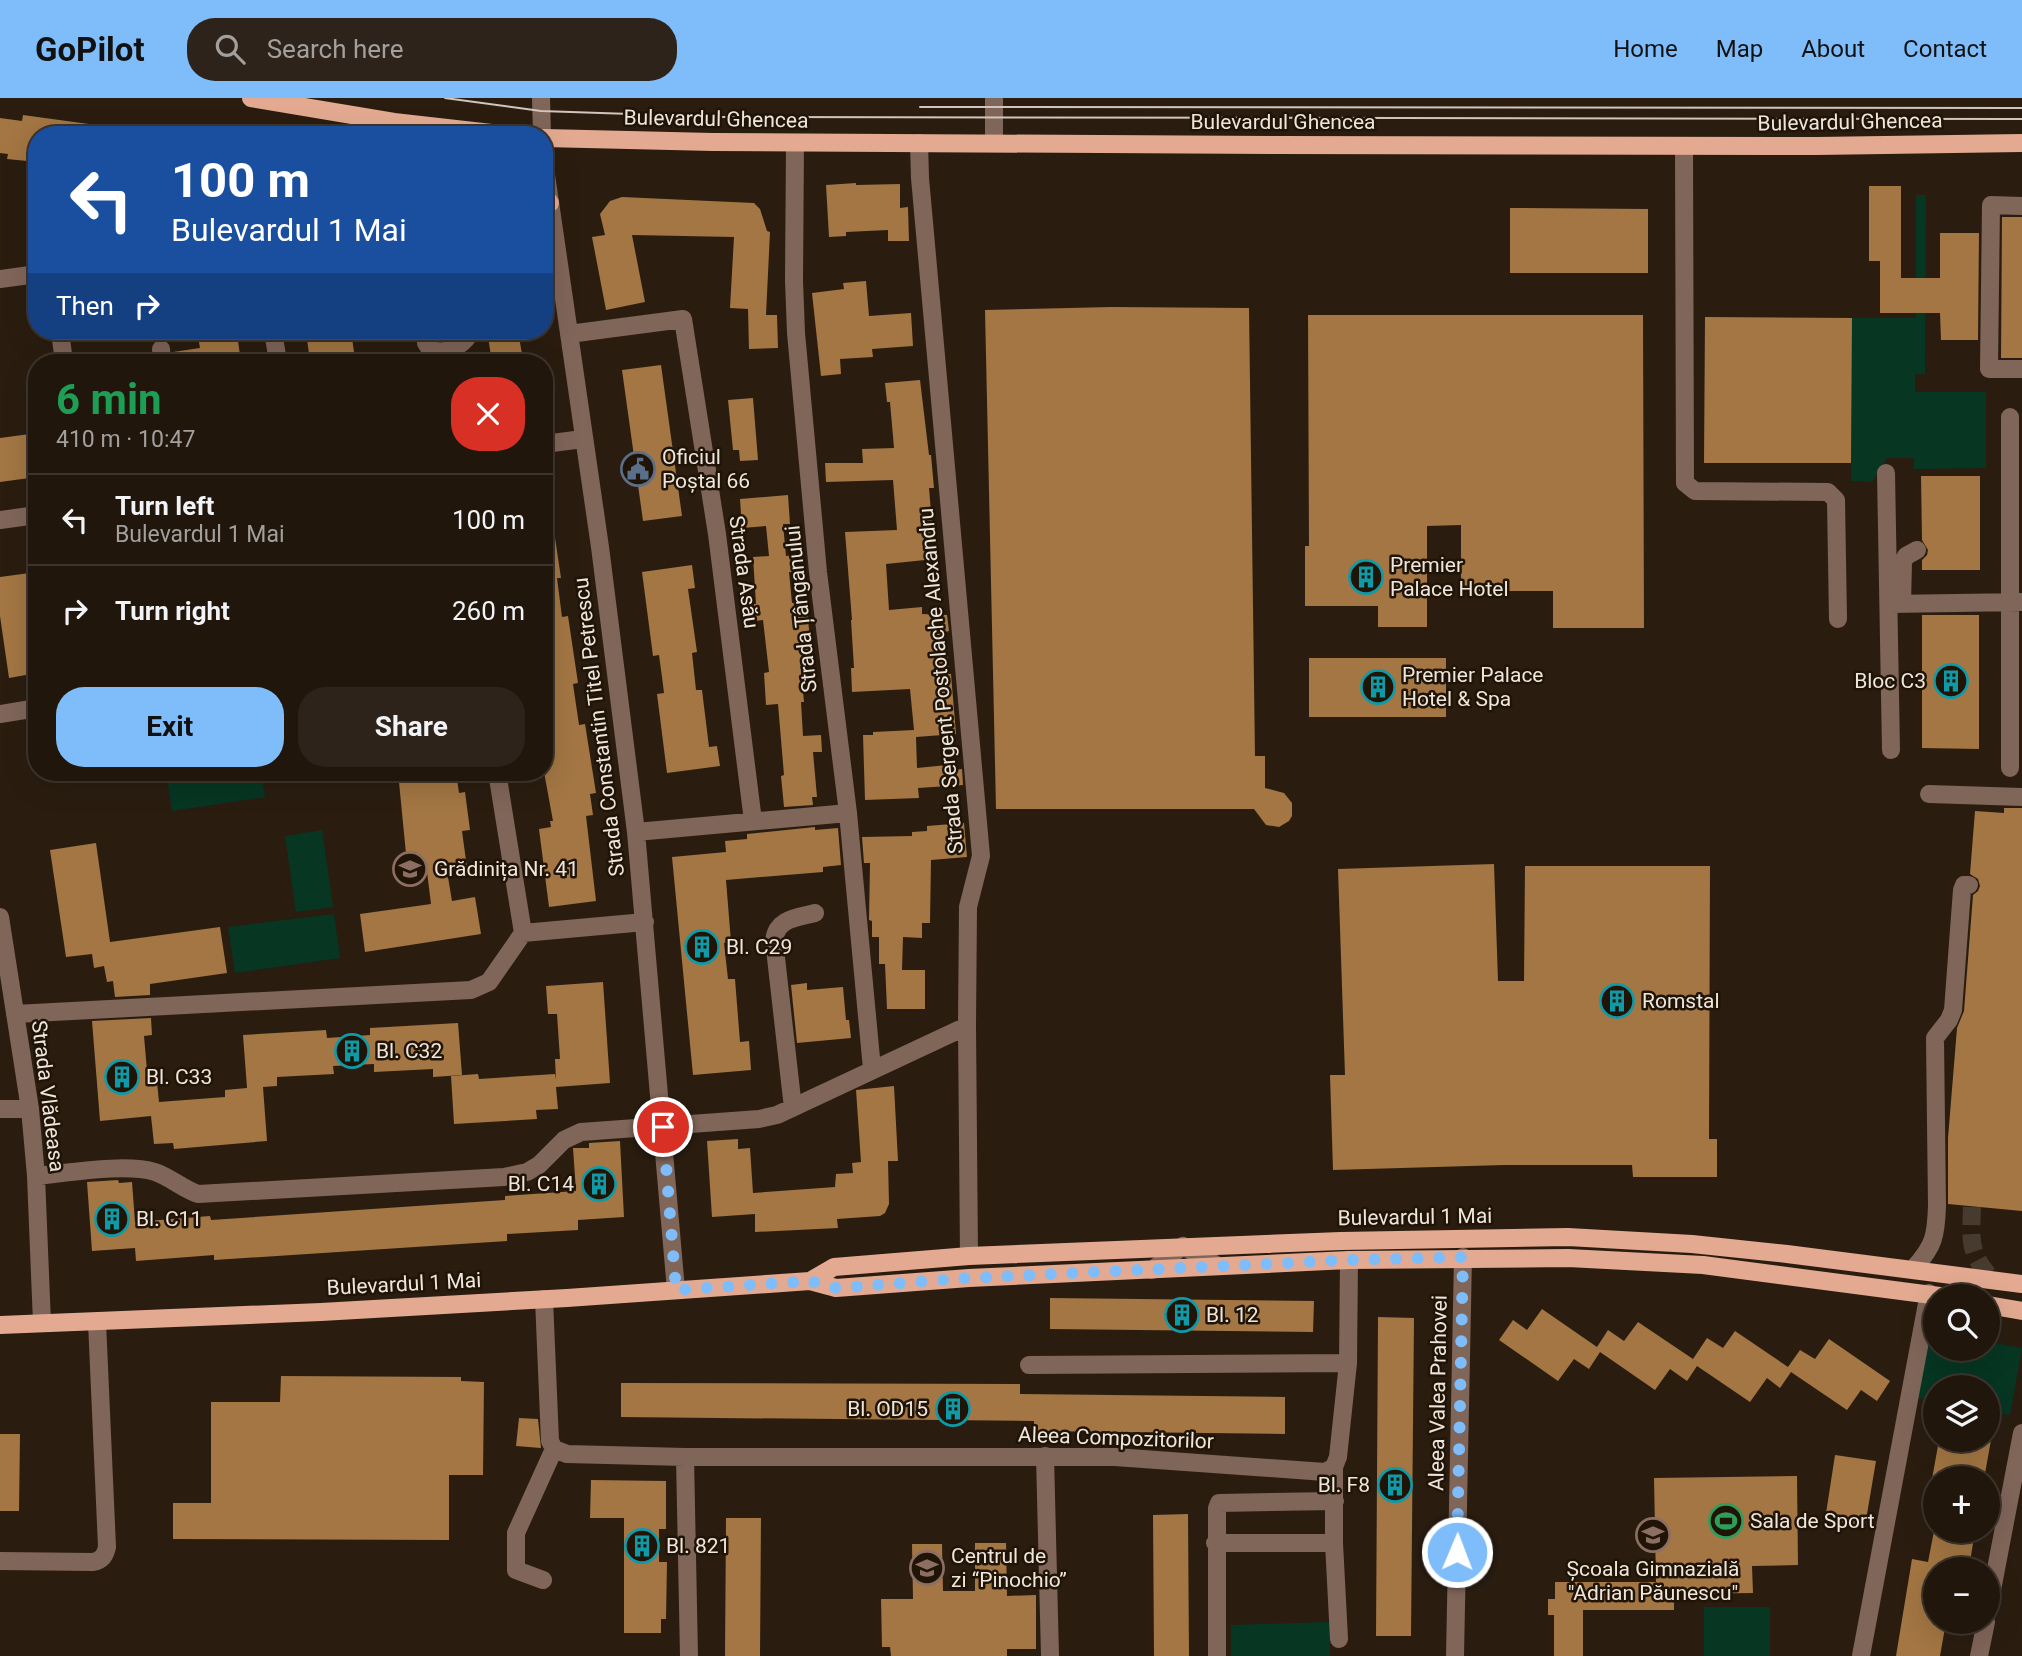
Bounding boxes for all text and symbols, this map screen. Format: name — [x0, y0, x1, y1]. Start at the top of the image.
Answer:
search box — [187, 18, 677, 81]
text: GoPilot — [35, 30, 145, 69]
icon: search — [211, 30, 249, 68]
text: Search here — [267, 34, 403, 64]
text: Home — [1613, 35, 1678, 63]
text: Map — [1716, 35, 1763, 63]
text: About — [1801, 35, 1865, 63]
text: Contact — [1903, 35, 1987, 63]
street label: Bulevardul Ghencea — [623, 105, 809, 133]
street label: Bulevardul Ghencea — [1757, 108, 1943, 136]
street label: Bulevardul Ghencea — [1190, 110, 1376, 134]
text: 100 m — [171, 152, 310, 209]
icon: left — [56, 154, 147, 245]
text: Bulevardul 1 Mai — [171, 211, 407, 249]
icon: right — [128, 287, 166, 325]
text: Then — [56, 291, 114, 321]
text: 6 min — [56, 375, 162, 424]
button: close — [451, 377, 525, 451]
text: 410 m · 10:47 — [56, 426, 195, 453]
place label: Oficiul Poștal 66 — [662, 445, 750, 493]
public building icon: Oficiul Poștal 66 — [619, 450, 657, 488]
text: Turn left — [115, 491, 214, 521]
icon: left — [56, 501, 94, 539]
text: 100 m — [452, 505, 525, 535]
street label: Strada Sergent Postolache Alexandru — [914, 507, 968, 855]
street label: Strada Asău — [724, 514, 764, 630]
text: Bulevardul 1 Mai — [115, 521, 284, 548]
street label: Strada Țânganului — [780, 524, 823, 694]
place label: Premier Palace Hotel — [1390, 553, 1509, 601]
building icon: Premier Palace Hotel — [1347, 558, 1385, 596]
street label: Strada Constantin Titel Petrescu — [569, 576, 629, 878]
icon: right — [56, 592, 94, 630]
text: Turn right — [115, 596, 230, 626]
text: 260 m — [452, 596, 525, 626]
building icon: Bloc C3 — [1932, 662, 1970, 700]
place label: Premier Palace Hotel & Spa — [1402, 663, 1544, 711]
building icon: Premier Palace Hotel & Spa — [1359, 668, 1397, 706]
place label: Bloc C3 — [1854, 669, 1926, 693]
button: Exit — [56, 687, 284, 767]
button: Share — [298, 687, 525, 767]
school or university icon: Grădinița Nr. 41 — [391, 850, 429, 888]
place label: Grădinița Nr. 41 — [434, 857, 579, 882]
building icon: Bl. C29 — [683, 928, 721, 966]
place label: Bl. C29 — [726, 935, 792, 959]
building icon: Romstal — [1598, 982, 1636, 1020]
place label: Romstal — [1642, 989, 1720, 1013]
street label: Strada Vlădeasa — [27, 1019, 69, 1173]
building icon: Bl. C32 — [333, 1032, 371, 1070]
place label: Bl. C32 — [376, 1039, 442, 1063]
building icon: Bl. C33 — [103, 1058, 141, 1096]
place label: Bl. C33 — [146, 1065, 212, 1089]
pin — [633, 1097, 693, 1157]
icon: arrive — [644, 1108, 682, 1146]
building icon: Bl. C14 — [580, 1165, 618, 1203]
place label: Bl. C14 — [508, 1172, 574, 1196]
building icon: Bl. C11 — [93, 1200, 131, 1238]
street label: Bulevardul 1 Mai — [1337, 1204, 1493, 1230]
place label: Bl. C11 — [136, 1207, 202, 1231]
street label: Bulevardul 1 Mai — [326, 1268, 482, 1300]
map controls — [1923, 1284, 2000, 1634]
button: search — [1923, 1284, 2000, 1361]
street label: Aleea Valea Prahovei — [1424, 1295, 1452, 1491]
building icon: Bl. 12 — [1163, 1296, 1201, 1334]
place label: Bl. 12 — [1206, 1303, 1259, 1327]
button: layers — [1923, 1375, 2000, 1452]
building icon: Bl. OD15 — [934, 1390, 972, 1428]
place label: Bl. OD15 — [847, 1397, 928, 1421]
street label: Aleea Compozitorilor — [1018, 1423, 1214, 1453]
building icon: Bl. F8 — [1376, 1466, 1414, 1504]
button: + — [1923, 1466, 2000, 1543]
place label: Bl. F8 — [1318, 1473, 1370, 1497]
sports icon: Sala de Sport — [1707, 1502, 1745, 1540]
place label: Sala de Sport — [1750, 1509, 1875, 1533]
position arrow — [1420, 1515, 1494, 1589]
school or university icon: Școala Gimnazială "Adrian Păunescu" — [1634, 1516, 1672, 1554]
building icon: Bl. 821 — [623, 1527, 661, 1565]
place label: Bl. 821 — [666, 1534, 730, 1558]
place label: Centrul de zi “Pinochio” — [951, 1544, 1067, 1592]
school or university icon: Centrul de zi “Pinochio” — [908, 1549, 946, 1587]
place label: Școala Gimnazială "Adrian Păunescu" — [1567, 1557, 1739, 1605]
button: − — [1923, 1557, 2000, 1634]

